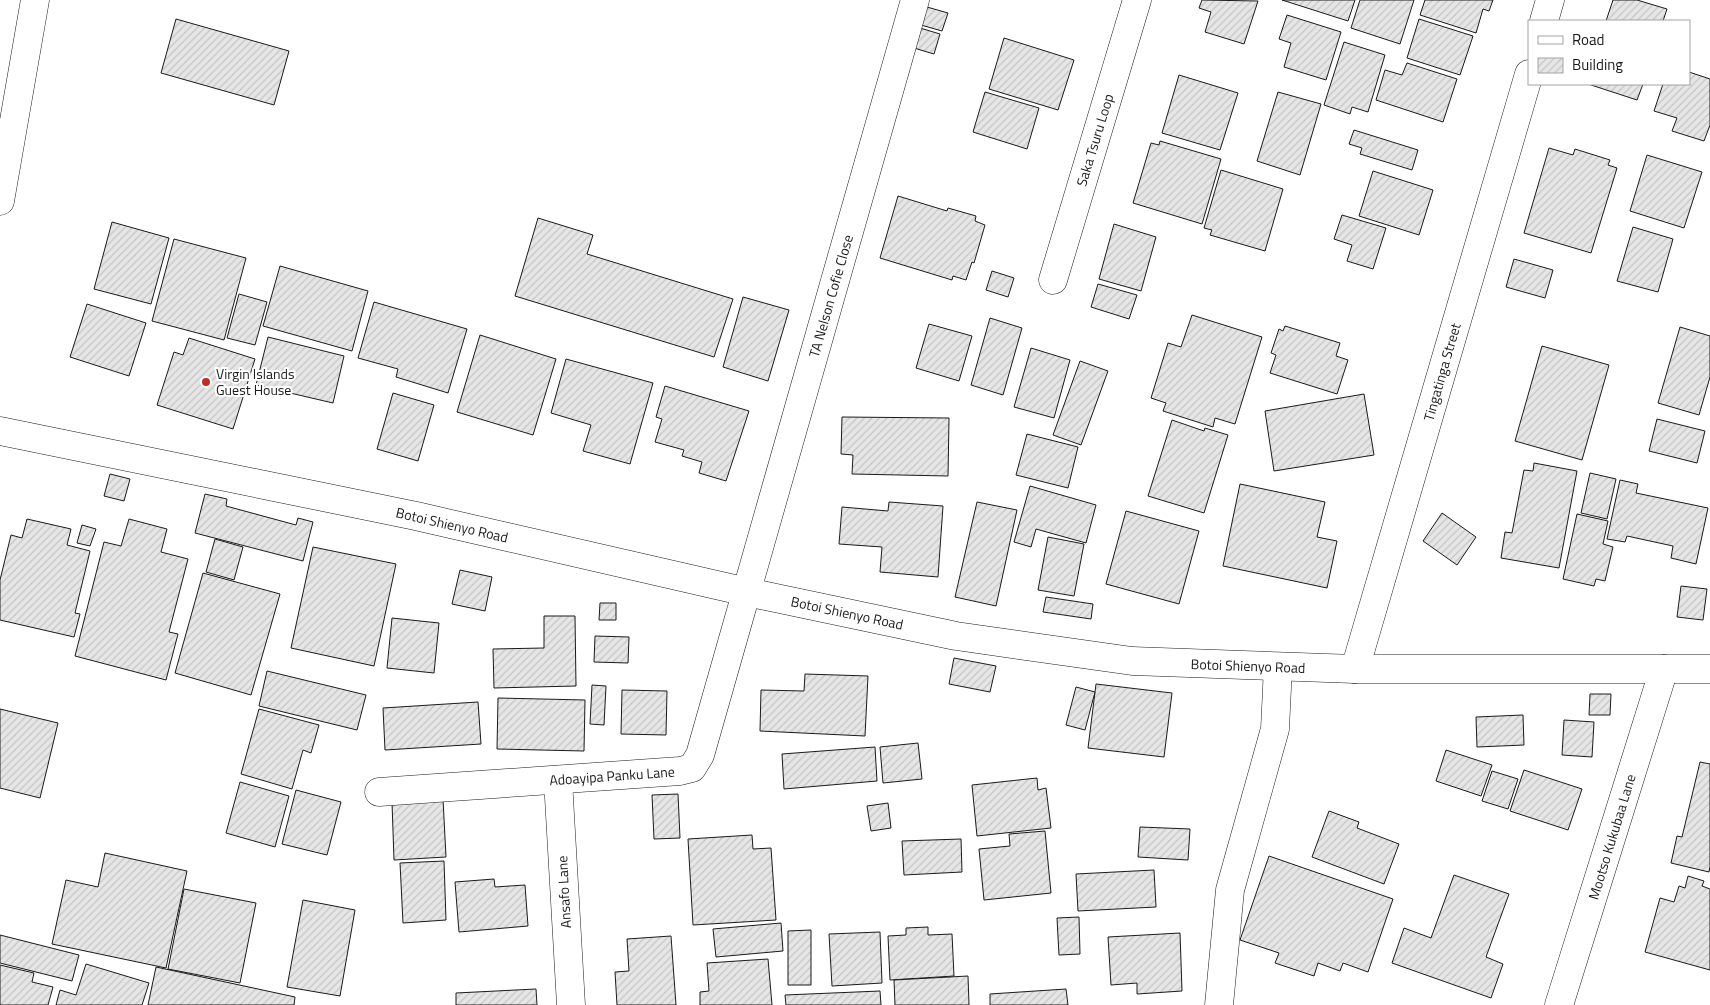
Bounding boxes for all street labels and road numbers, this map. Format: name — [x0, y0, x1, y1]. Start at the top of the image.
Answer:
street label: Saka Tsuru Loop — [1071, 91, 1119, 189]
street label: TA Nelson Cofie Close — [803, 232, 858, 360]
street label: Tingatinga Street — [1417, 320, 1466, 423]
street label: Botoi Shienyo Road — [394, 501, 510, 548]
street label: Botoi Shienyo Road — [789, 590, 905, 635]
street label: Botoi Shienyo Road — [1190, 653, 1306, 678]
street label: Adoayipa Panku Lane — [549, 761, 675, 790]
street label: Mootso Kukubaa Lane — [1582, 771, 1641, 902]
street label: Ansafo Lane — [551, 855, 576, 929]

